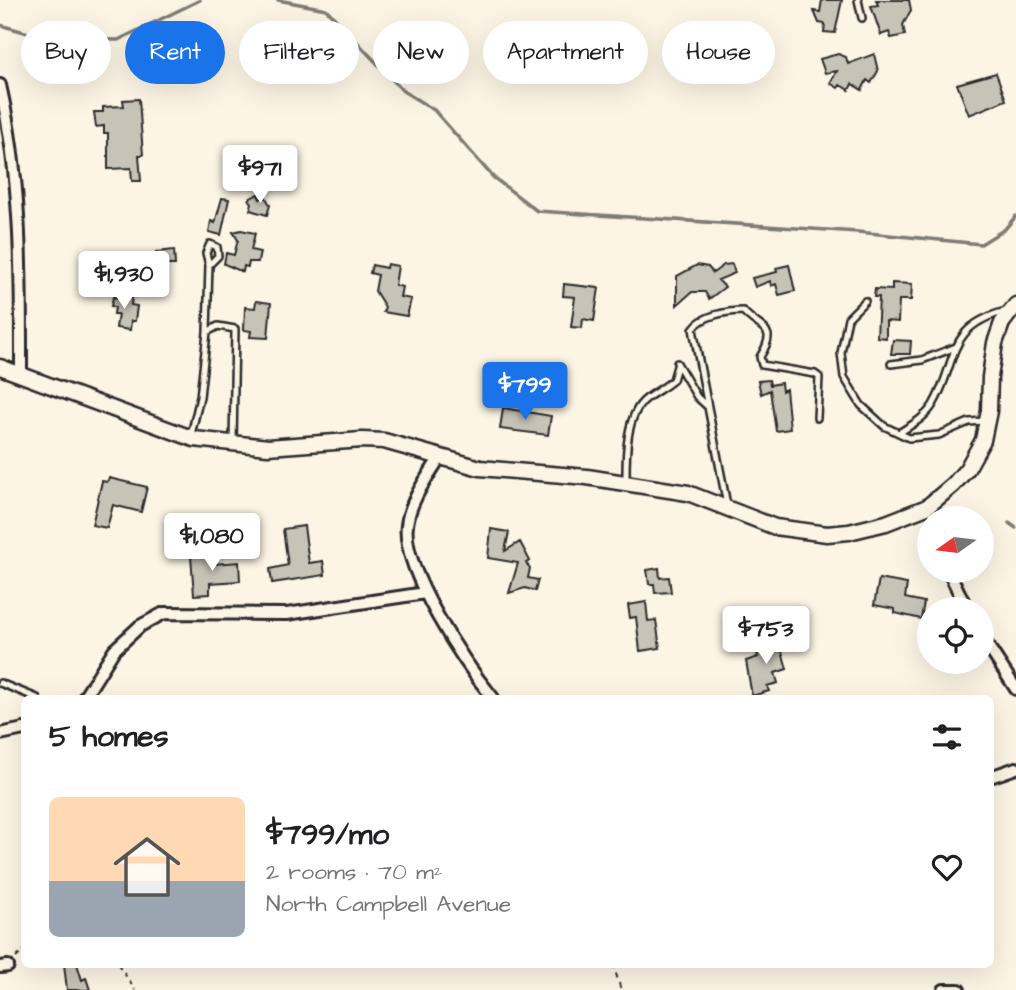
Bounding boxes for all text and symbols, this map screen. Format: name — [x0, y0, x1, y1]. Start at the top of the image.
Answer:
chip: Buy — [21, 21, 111, 84]
chip: Rent — [125, 21, 225, 84]
chip: Filters — [239, 21, 359, 84]
chip: New — [373, 21, 469, 84]
chip: Apartment — [483, 21, 648, 84]
chip: House — [662, 21, 775, 84]
pin: $971 — [219, 146, 301, 205]
text: $971 — [239, 152, 282, 184]
pin: $1,930 — [67, 252, 181, 311]
text: $1,930 — [94, 258, 154, 290]
pin: $799 — [484, 362, 566, 422]
text: $799 — [498, 369, 552, 401]
north arrow — [917, 506, 994, 583]
map controls — [917, 506, 994, 674]
pin: $1,080 — [155, 514, 269, 573]
text: $1,080 — [180, 520, 244, 552]
button: locate — [917, 597, 994, 674]
pin: $753 — [725, 606, 807, 666]
text: $753 — [739, 613, 793, 645]
text: 5 homes — [49, 716, 169, 758]
icon: filters — [928, 718, 966, 756]
text: $799/mo — [266, 814, 389, 856]
icon: home — [105, 825, 189, 909]
icon: heart — [928, 848, 966, 886]
text: 2 rooms · 70 m² — [266, 856, 442, 888]
text: North Campbell Avenue — [266, 888, 511, 920]

